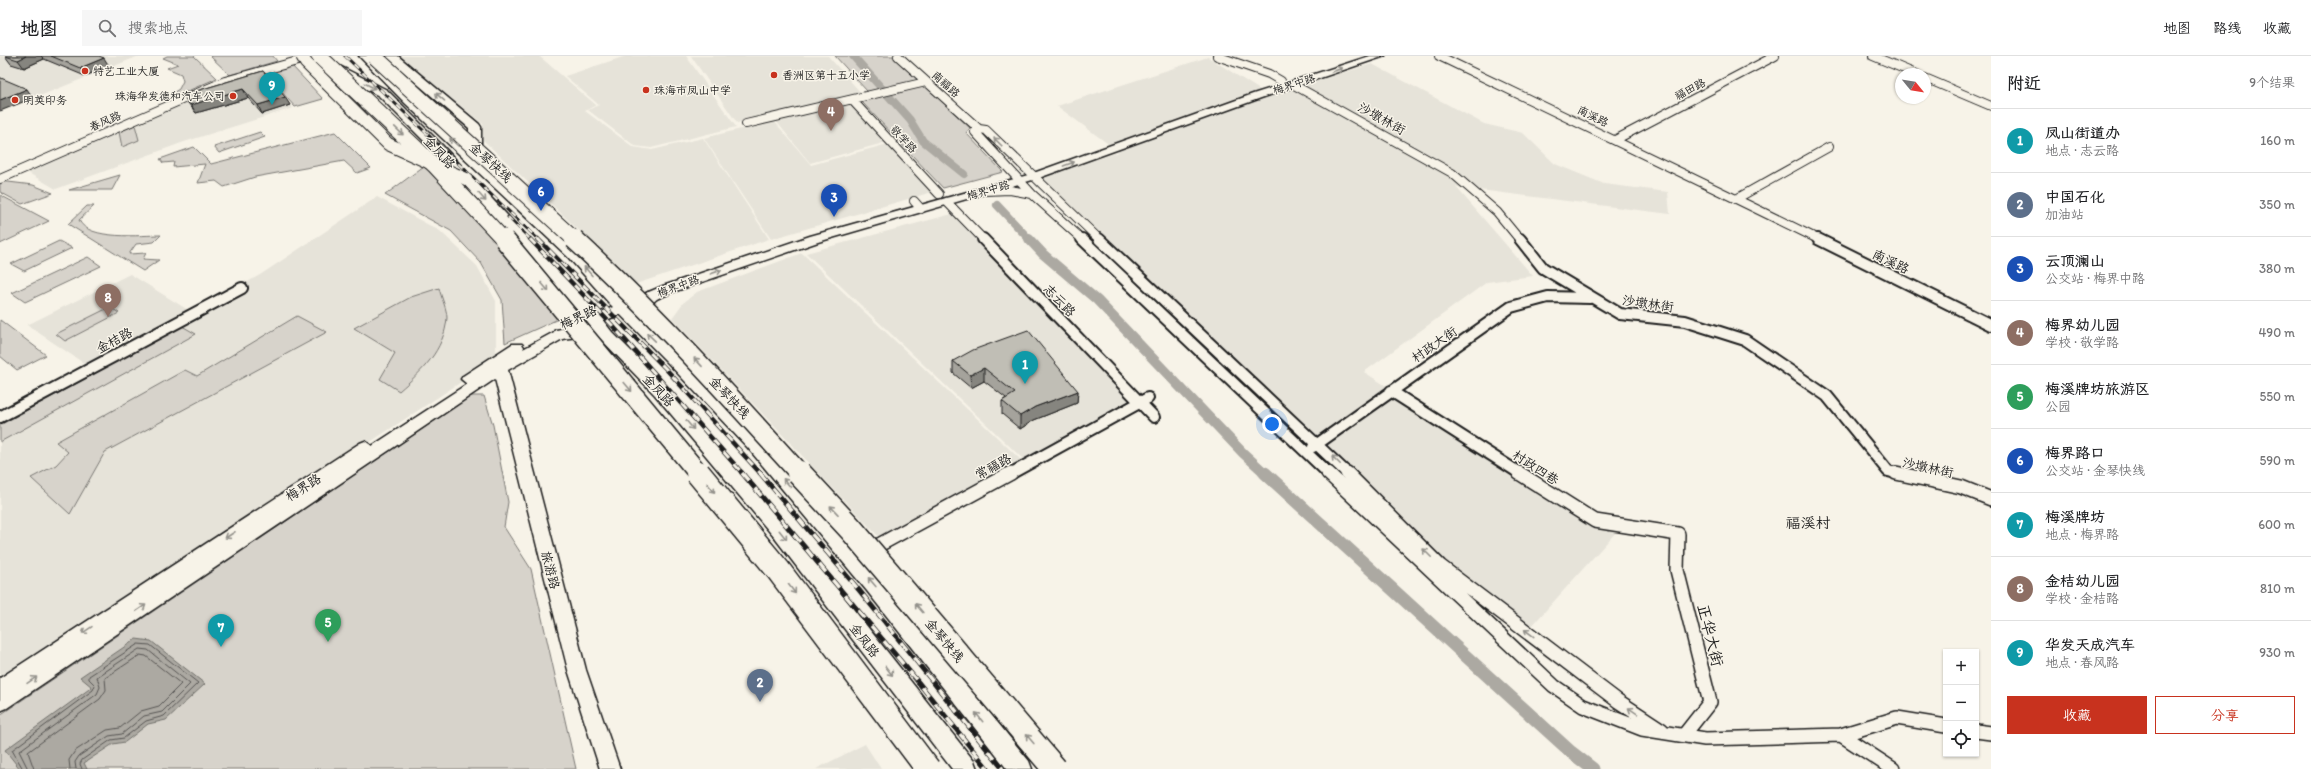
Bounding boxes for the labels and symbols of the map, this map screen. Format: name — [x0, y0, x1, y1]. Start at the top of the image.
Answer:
place label: 特艺工业大厦 — [93, 65, 159, 78]
marker: 特艺工业大厦 — [80, 66, 90, 76]
one-way arrow — [1331, 66, 1343, 74]
north arrow — [1895, 68, 1931, 104]
place label: 香洲区第十五小学 — [782, 69, 870, 82]
street label: 南福路 — [929, 69, 962, 100]
marker: 香洲区第十五小学 — [769, 70, 779, 80]
street label: 梅界中路 — [1271, 71, 1317, 97]
pin: 9 — [259, 72, 285, 105]
street label: 福田路 — [1673, 76, 1708, 103]
one-way arrow — [364, 83, 376, 90]
place label: 珠海市凤山中学 — [654, 84, 731, 97]
marker: 珠海市凤山中学 — [641, 85, 651, 95]
place label: 珠海华发德和汽车公司 — [115, 90, 225, 103]
marker: 珠海华发德和汽车公司 — [228, 91, 238, 101]
one-way arrow — [436, 93, 446, 102]
place label: 明英印务 — [23, 94, 67, 107]
marker: 明英印务 — [10, 95, 20, 105]
pin: 4 — [818, 98, 844, 131]
street label: 沙墩林街 — [1355, 99, 1408, 138]
street label: 南溪路 — [1575, 103, 1610, 130]
street label: 春风路 — [87, 109, 123, 134]
street label: 敬学路 — [888, 123, 920, 156]
one-way arrow — [393, 126, 404, 135]
street label: 金凤路 — [421, 133, 458, 172]
one-way arrow — [449, 137, 459, 147]
one-way arrow — [993, 137, 1003, 147]
street label: 金琴快线 — [466, 139, 515, 185]
one-way arrow — [1063, 159, 1075, 167]
pin: 6 — [528, 178, 554, 211]
street label: 梅界中路 — [965, 178, 1011, 203]
pin: 3 — [821, 184, 847, 217]
one-way arrow — [477, 192, 487, 202]
street label: 南溪路 — [1870, 246, 1912, 277]
one-way arrow — [584, 266, 593, 276]
one-way arrow — [709, 268, 722, 275]
street label: 梅界中路 — [655, 273, 701, 300]
street label: 志云路 — [1041, 281, 1079, 320]
one-way arrow — [540, 282, 549, 293]
pin: 8 — [95, 284, 121, 317]
street label: 沙墩林街 — [1621, 292, 1675, 315]
street label: 梅界路 — [557, 302, 599, 332]
street label: 村政大街 — [1409, 323, 1460, 365]
street label: 金桔路 — [93, 325, 135, 356]
one-way arrow — [646, 332, 656, 342]
pin: 1 — [1012, 351, 1038, 384]
one-way arrow — [694, 357, 703, 368]
street label: 金凤路 — [640, 371, 677, 410]
street label: 金琴快线 — [706, 373, 753, 421]
one-way arrow — [623, 382, 632, 393]
your location — [1262, 414, 1282, 434]
one-way arrow — [686, 420, 695, 431]
street label: 村政四巷 — [1510, 447, 1562, 488]
street label: 常福路 — [973, 450, 1014, 482]
one-way arrow — [1331, 455, 1341, 465]
street label: 沙墩林街 — [1901, 455, 1955, 480]
street label: 梅界路 — [283, 471, 324, 504]
one-way arrow — [783, 478, 792, 489]
one-way arrow — [706, 482, 715, 493]
one-way arrow — [829, 504, 838, 515]
district label: 福溪村 — [1785, 514, 1831, 532]
one-way arrow — [779, 530, 788, 541]
one-way arrow — [225, 531, 236, 539]
one-way arrow — [1422, 548, 1432, 558]
street label: 旅游路 — [538, 549, 563, 591]
one-way arrow — [867, 577, 876, 588]
one-way arrow — [788, 583, 797, 594]
street label: 正华大街 — [1694, 602, 1727, 668]
one-way arrow — [914, 603, 923, 613]
one-way arrow — [135, 604, 146, 612]
pin: 5 — [315, 609, 341, 642]
pin: 7 — [208, 614, 234, 647]
street label: 金琴快线 — [922, 616, 967, 665]
street label: 金凤路 — [847, 620, 883, 660]
one-way arrow — [82, 626, 93, 634]
one-way arrow — [1523, 629, 1534, 638]
one-way arrow — [885, 665, 893, 676]
pin: 2 — [747, 669, 773, 702]
one-way arrow — [27, 676, 38, 684]
one-way arrow — [1628, 707, 1639, 715]
one-way arrow — [975, 711, 983, 722]
one-way arrow — [1025, 734, 1034, 745]

